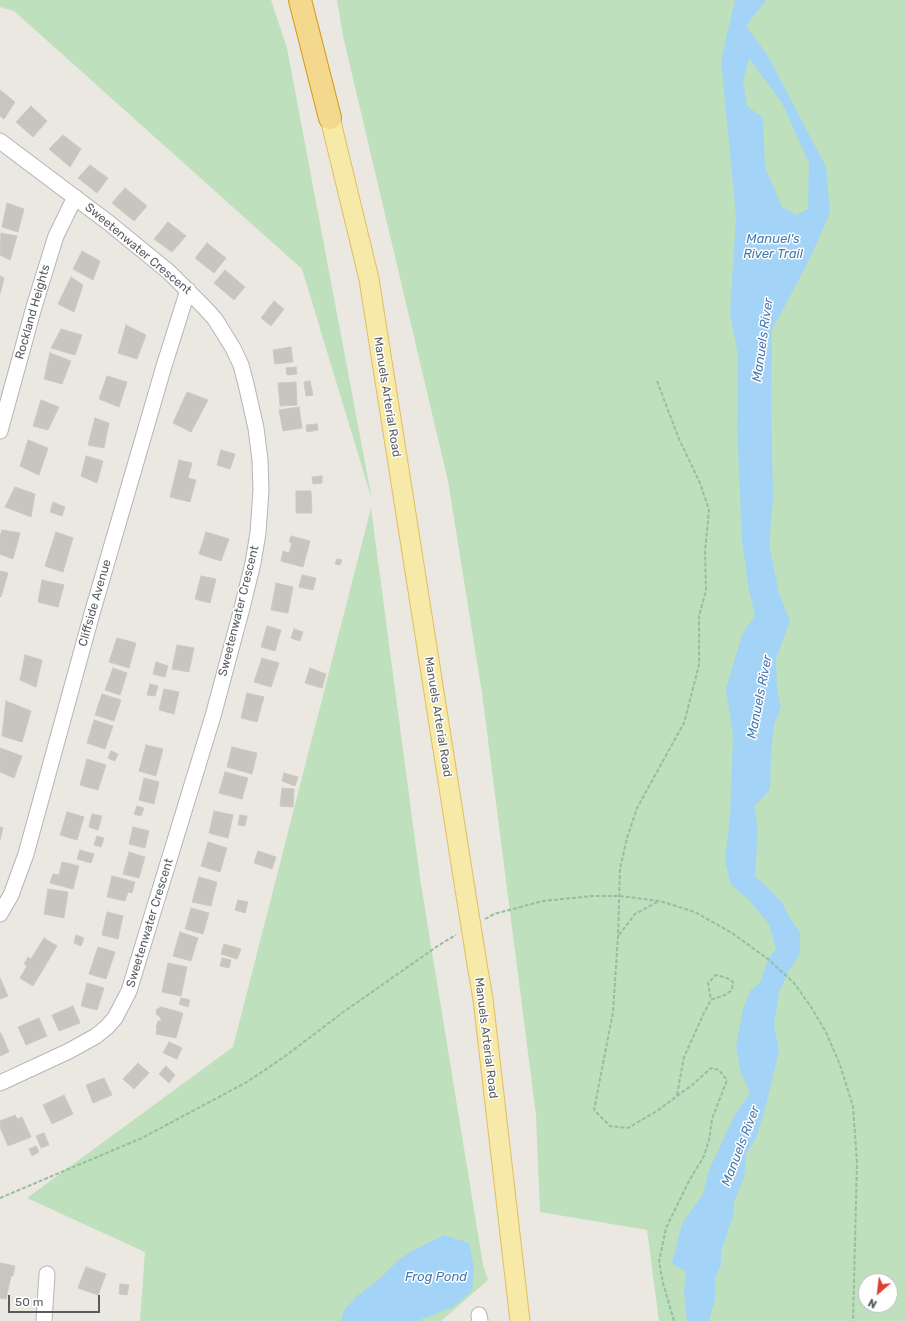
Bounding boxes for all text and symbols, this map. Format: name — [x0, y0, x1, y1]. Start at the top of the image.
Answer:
street label: Sweetenwater Crescent — [82, 200, 194, 298]
water label: Manuel's River Trail — [743, 231, 803, 262]
street label: Rockland Heights — [13, 263, 53, 361]
water label: Manuels River — [749, 297, 777, 383]
street label: Manuels Arterial Road — [370, 336, 404, 458]
street label: Sweetenwater Crescent — [216, 544, 262, 678]
street label: Cliffside Avenue — [76, 558, 114, 648]
water label: Manuels River — [744, 654, 776, 740]
street label: Manuels Arterial Road — [421, 656, 455, 778]
street label: Sweetenwater Crescent — [123, 857, 177, 989]
street label: Manuels Arterial Road — [471, 977, 501, 1099]
water label: Manuels River — [719, 1104, 763, 1188]
water label: Frog Pond — [405, 1269, 467, 1285]
north arrow — [858, 1273, 898, 1313]
scale bar — [10, 1287, 102, 1313]
text: 50 m — [15, 1295, 43, 1309]
text: N — [866, 1296, 879, 1311]

